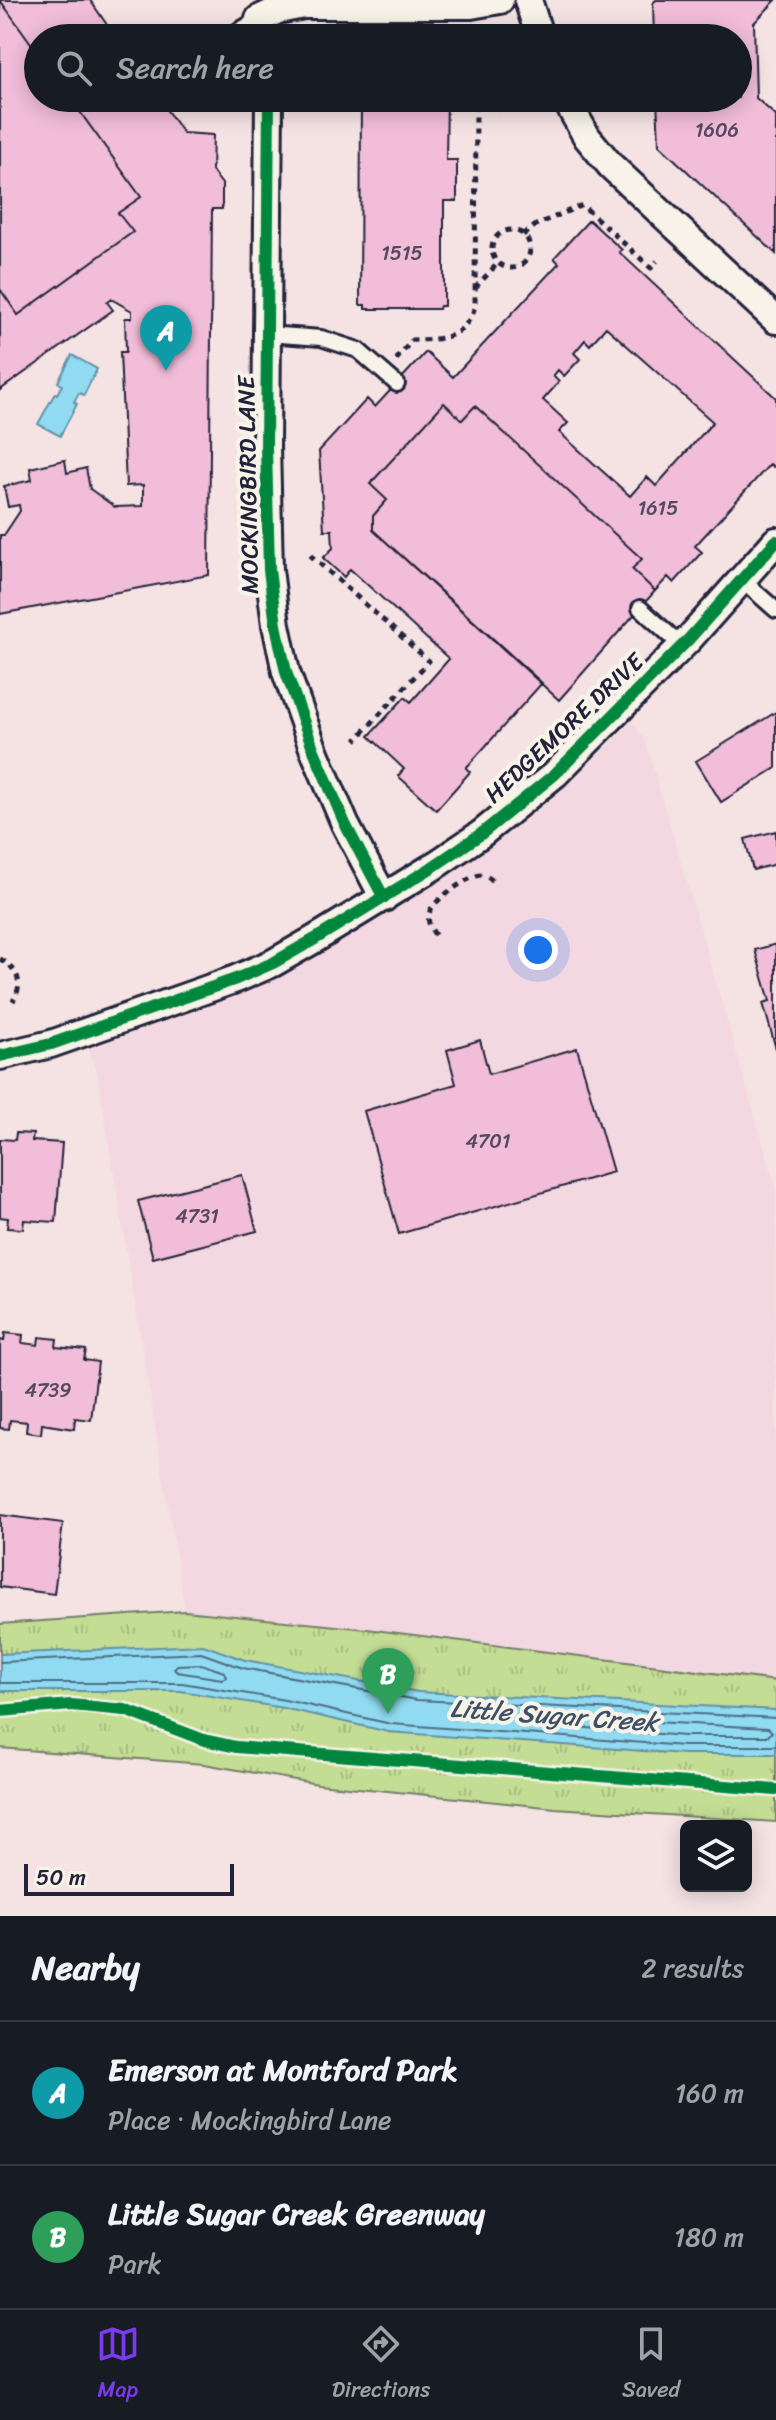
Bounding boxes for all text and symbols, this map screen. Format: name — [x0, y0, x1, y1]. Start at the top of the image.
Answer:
search box — [24, 24, 752, 112]
text: Search here — [116, 41, 274, 95]
icon: search — [52, 46, 96, 90]
house number: 1606 — [695, 113, 739, 148]
house number: 1515 — [381, 236, 423, 271]
pin: A — [140, 305, 192, 371]
street label: MOCKINGBIRD LANE — [225, 374, 271, 594]
house number: 1615 — [638, 491, 678, 526]
street label: HEDGEMORE DRIVE — [474, 641, 655, 814]
your location — [518, 930, 558, 970]
house number: 4701 — [465, 1124, 511, 1159]
house number: 4731 — [175, 1199, 219, 1234]
house number: 4739 — [24, 1373, 72, 1408]
pin: B — [362, 1648, 414, 1714]
water label: Little Sugar Creek — [449, 1685, 663, 1745]
map controls — [680, 1820, 752, 1892]
button: layers — [680, 1820, 752, 1892]
text: 50 m — [36, 1858, 86, 1897]
scale bar — [24, 1860, 234, 1896]
text: Nearby — [32, 1938, 140, 1998]
text: 2 results — [642, 1945, 744, 1991]
text: Emerson at Montford Park — [108, 2043, 458, 2097]
text: A — [49, 2070, 67, 2116]
text: 160 m — [675, 2070, 744, 2116]
text: Place · Mockingbird Lane — [108, 2097, 391, 2143]
text: Little Sugar Creek Greenway — [108, 2187, 485, 2241]
text: B — [50, 2214, 66, 2260]
text: 180 m — [674, 2214, 744, 2260]
text: Park — [108, 2241, 161, 2287]
tab: Map — [96, 2322, 140, 2409]
tab: Directions — [332, 2322, 430, 2409]
tab: Saved — [622, 2322, 680, 2409]

